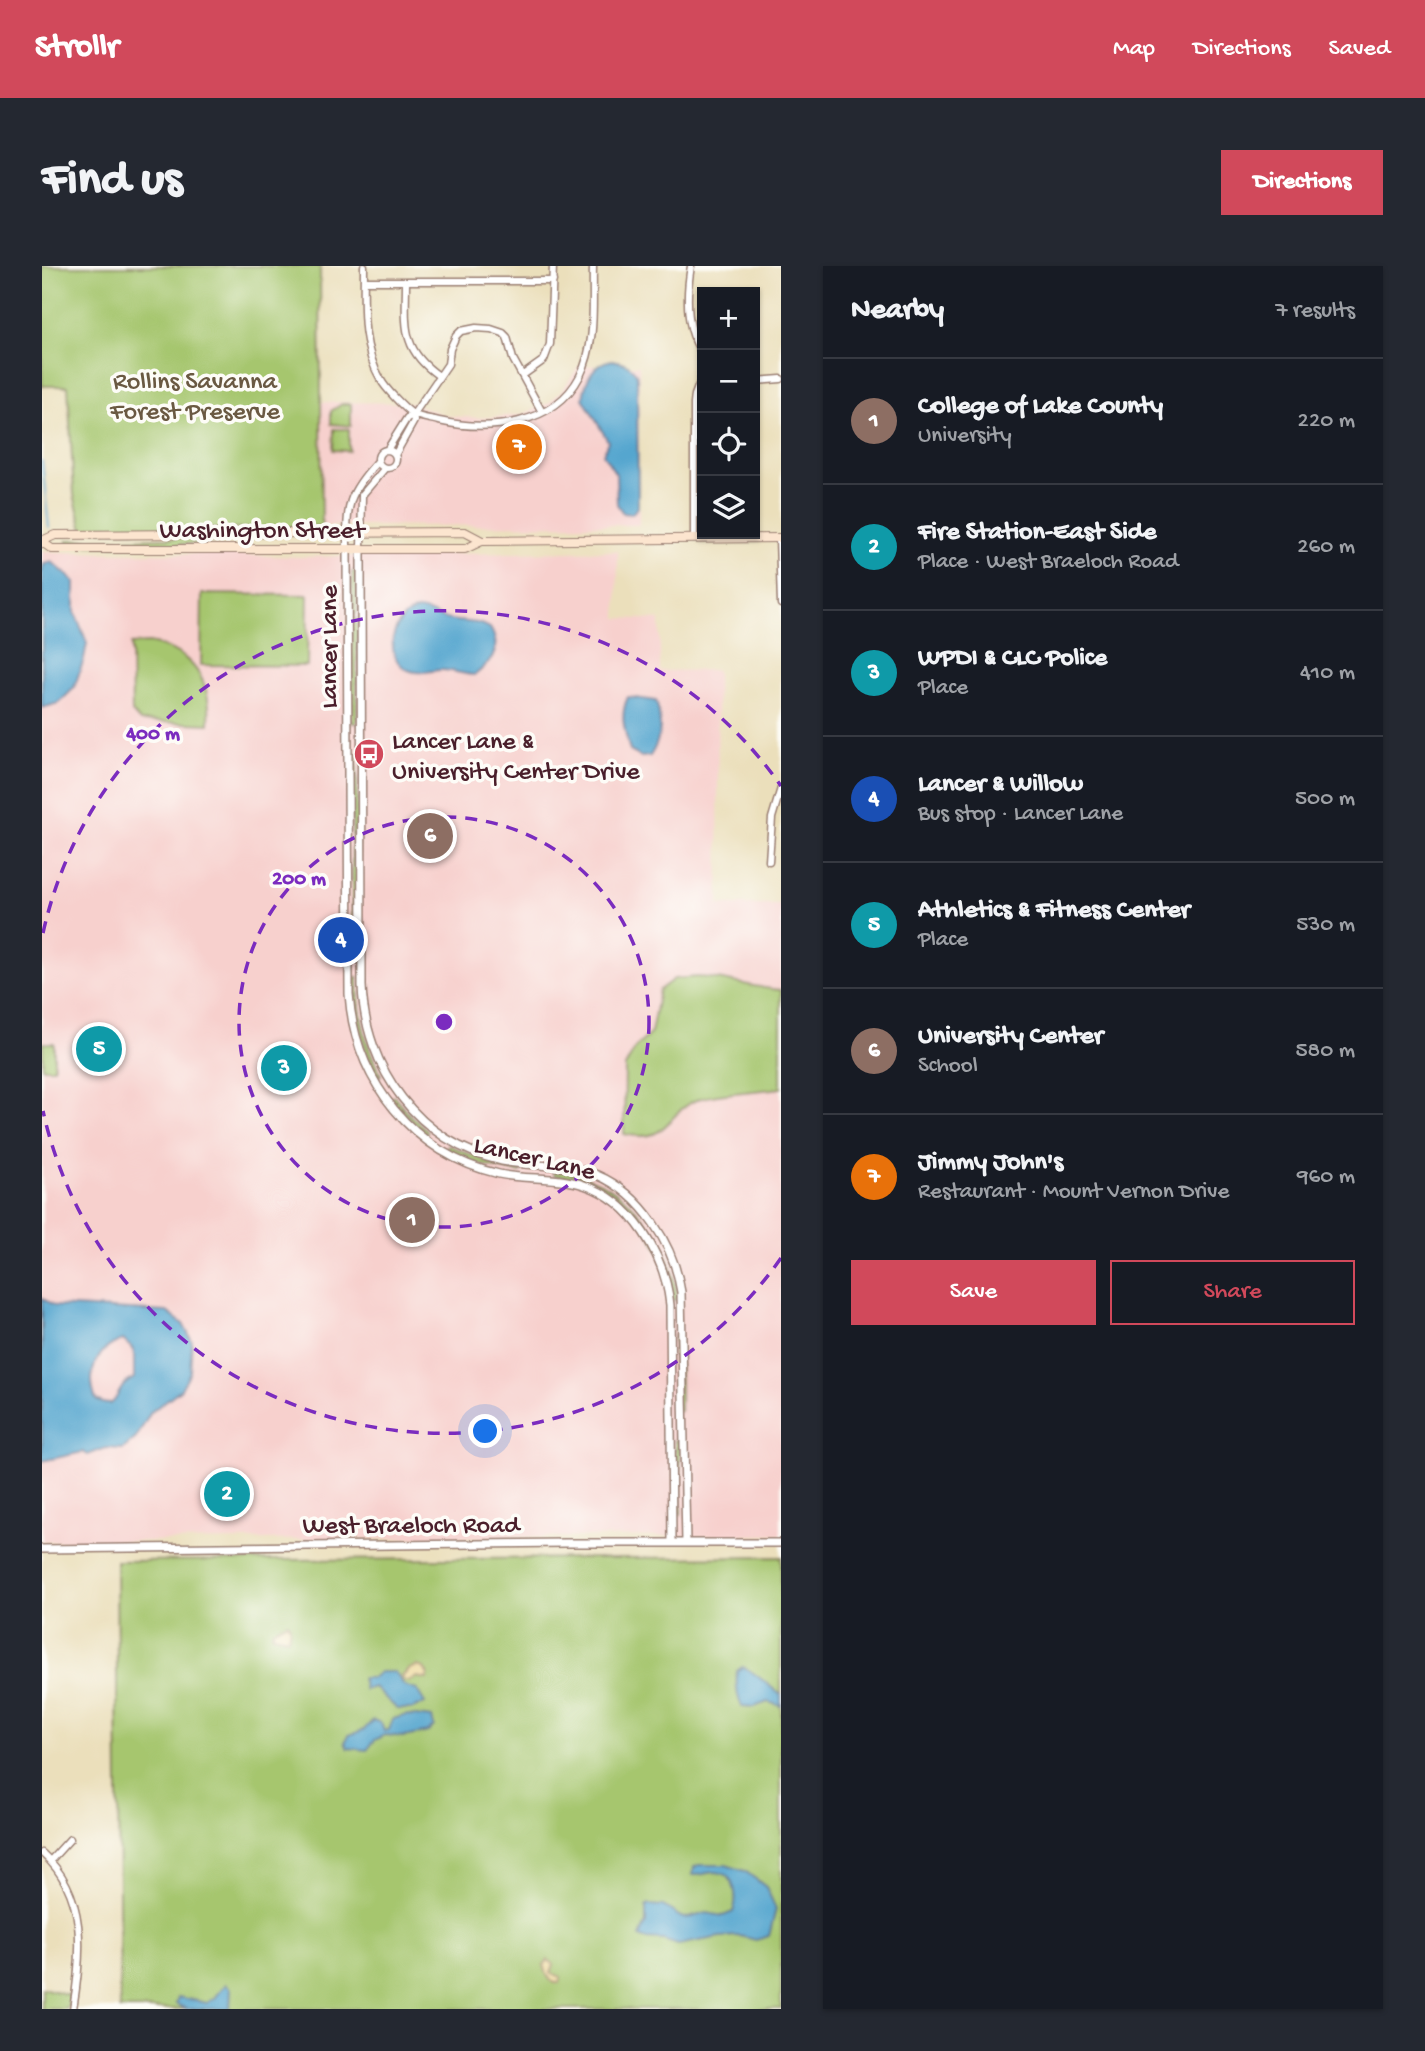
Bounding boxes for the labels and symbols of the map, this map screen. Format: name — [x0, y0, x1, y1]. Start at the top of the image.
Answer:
park label: Rollins Savanna Forest Preserve — [109, 368, 280, 429]
pin: 7 — [496, 421, 542, 473]
street label: Washington Street — [160, 517, 367, 548]
street label: Lancer Lane — [316, 585, 347, 709]
text: 400 m — [125, 723, 180, 748]
place label: Lancer Lane & University Center Drive — [392, 728, 640, 789]
bus stop icon: Lancer Lane & University Center Drive — [352, 737, 386, 771]
pin: 6 — [407, 810, 453, 862]
text: 200 m — [272, 868, 326, 893]
pin: 4 — [318, 914, 364, 966]
centre of rings — [432, 1010, 456, 1034]
pin: 5 — [76, 1023, 122, 1075]
pin: 3 — [261, 1042, 307, 1094]
street label: Lancer Lane — [470, 1131, 598, 1190]
pin: 1 — [389, 1194, 435, 1246]
your location — [468, 1414, 502, 1448]
pin: 2 — [204, 1468, 250, 1520]
street label: West Braeloch Road — [302, 1512, 521, 1543]

